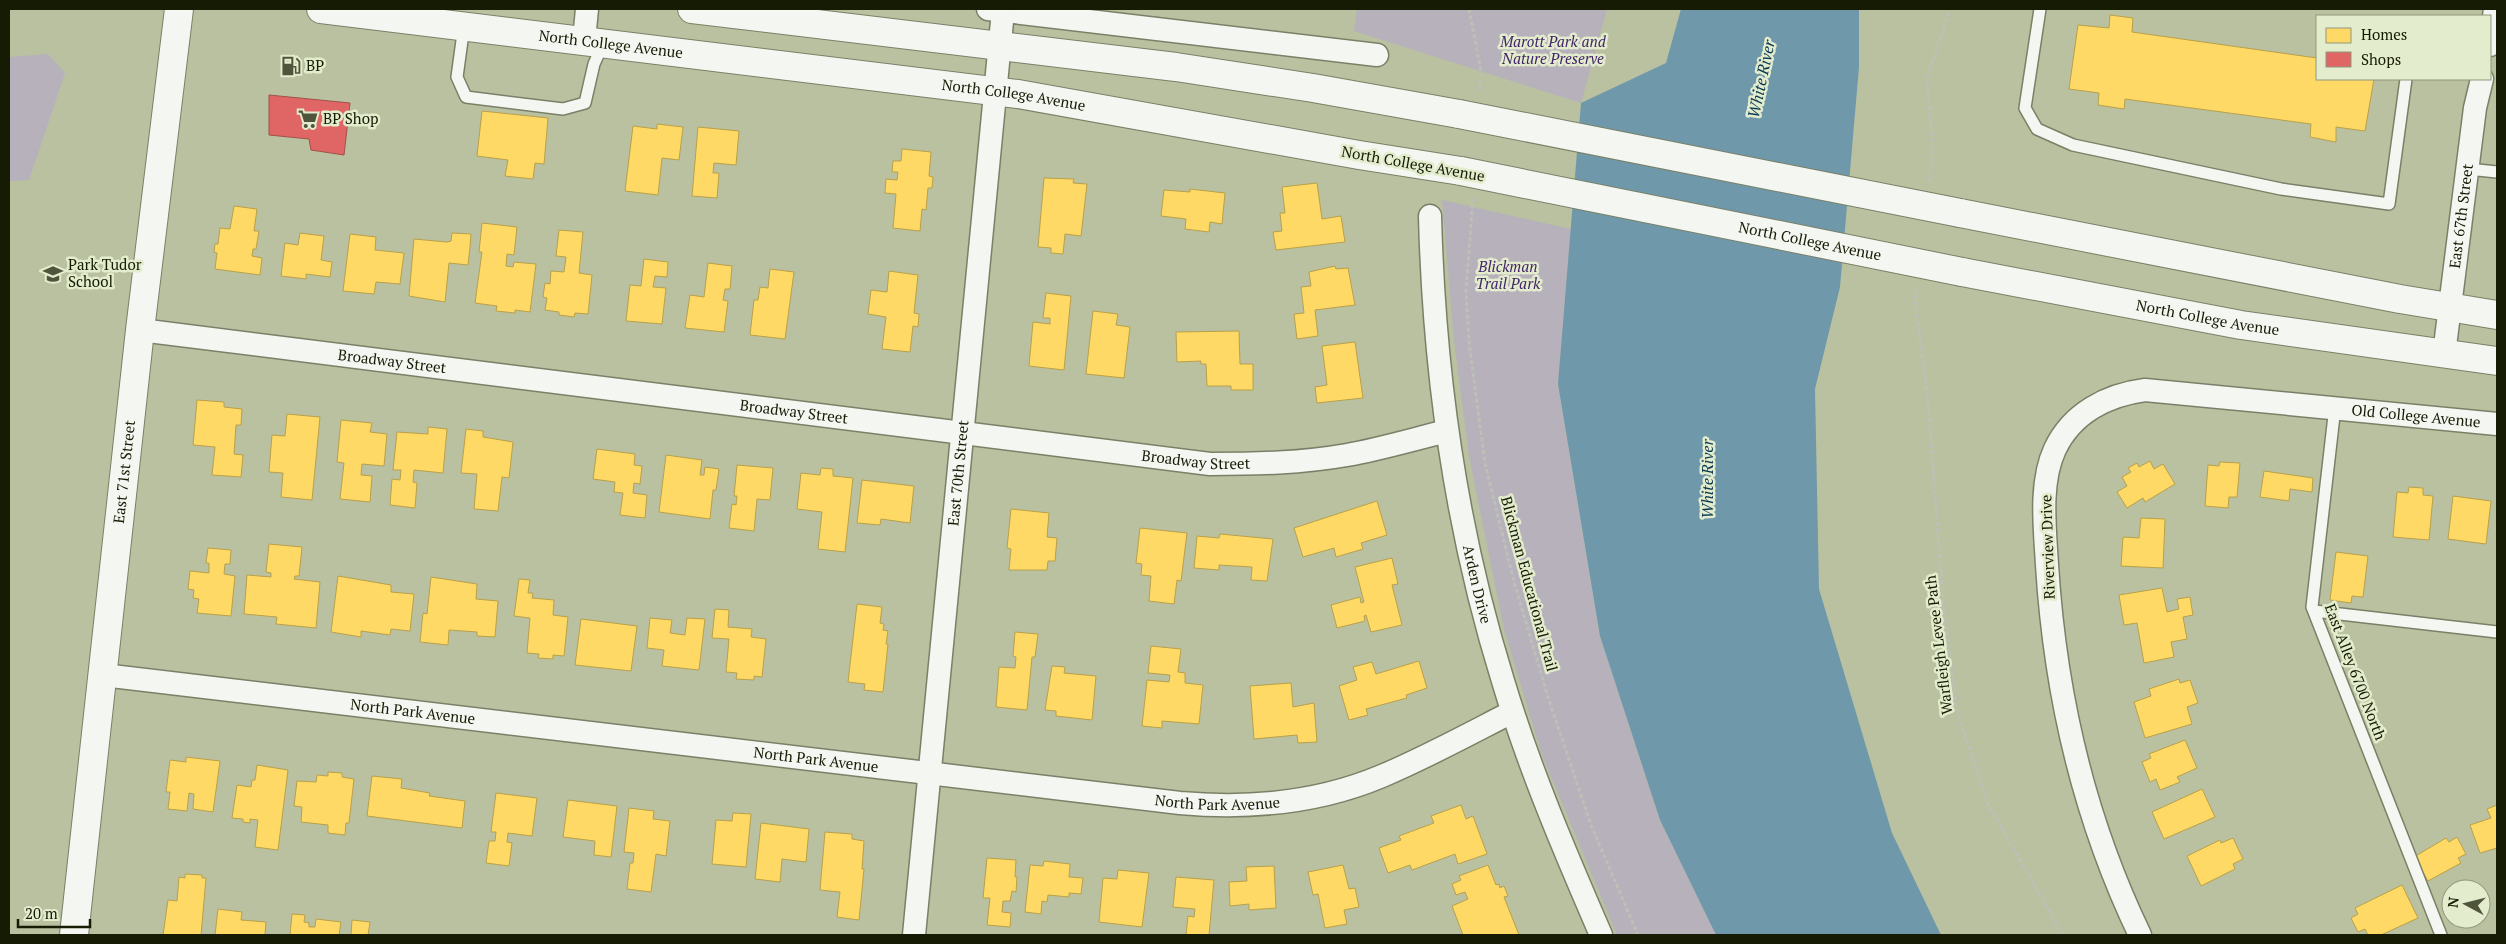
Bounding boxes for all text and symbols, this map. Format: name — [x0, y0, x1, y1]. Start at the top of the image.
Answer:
legend — [2316, 15, 2491, 80]
text: Homes — [2361, 24, 2407, 44]
street label: North College Avenue — [538, 25, 684, 62]
park label: Marott Park and Nature Preserve — [1499, 31, 1607, 68]
water label: White River — [1742, 37, 1780, 120]
text: Shops — [2361, 49, 2401, 69]
fuel station icon: BP — [280, 55, 302, 77]
place label: BP — [306, 55, 324, 75]
street label: North College Avenue — [941, 74, 1087, 115]
supermarket icon: BP Shop — [297, 108, 319, 130]
place label: BP Shop — [323, 108, 378, 128]
street label: North College Avenue — [1340, 141, 1486, 185]
street label: East 67th Street — [2444, 162, 2477, 270]
street label: North College Avenue — [1737, 216, 1883, 265]
place label: Park Tudor School — [68, 254, 142, 291]
park label: Blickman Trail Park — [1476, 256, 1541, 293]
school or university icon: Park Tudor School — [42, 263, 64, 285]
street label: North College Avenue — [2135, 294, 2281, 339]
street label: Broadway Street — [337, 344, 448, 377]
street label: Broadway Street — [739, 394, 850, 428]
street label: Old College Avenue — [2351, 399, 2482, 431]
street label: East 71st Street — [108, 419, 139, 524]
street label: East 70th Street — [942, 419, 973, 527]
water label: White River — [1696, 439, 1718, 519]
street label: Broadway Street — [1141, 445, 1251, 473]
street label: Blickman Educational Trail — [1497, 494, 1563, 674]
street label: Riverview Drive — [2035, 494, 2059, 600]
street label: Arden Drive — [1459, 543, 1497, 626]
street label: Warfleigh Levee Path — [1920, 574, 1956, 716]
street label: East Alley 6700 North — [2321, 601, 2391, 743]
street label: North Park Avenue — [349, 693, 477, 728]
street label: North Park Avenue — [753, 741, 880, 776]
street label: North Park Avenue — [1154, 789, 1281, 814]
north arrow — [2441, 879, 2491, 929]
scale bar — [18, 896, 90, 928]
text: N — [2443, 896, 2463, 909]
text: 20 m — [25, 903, 58, 923]

